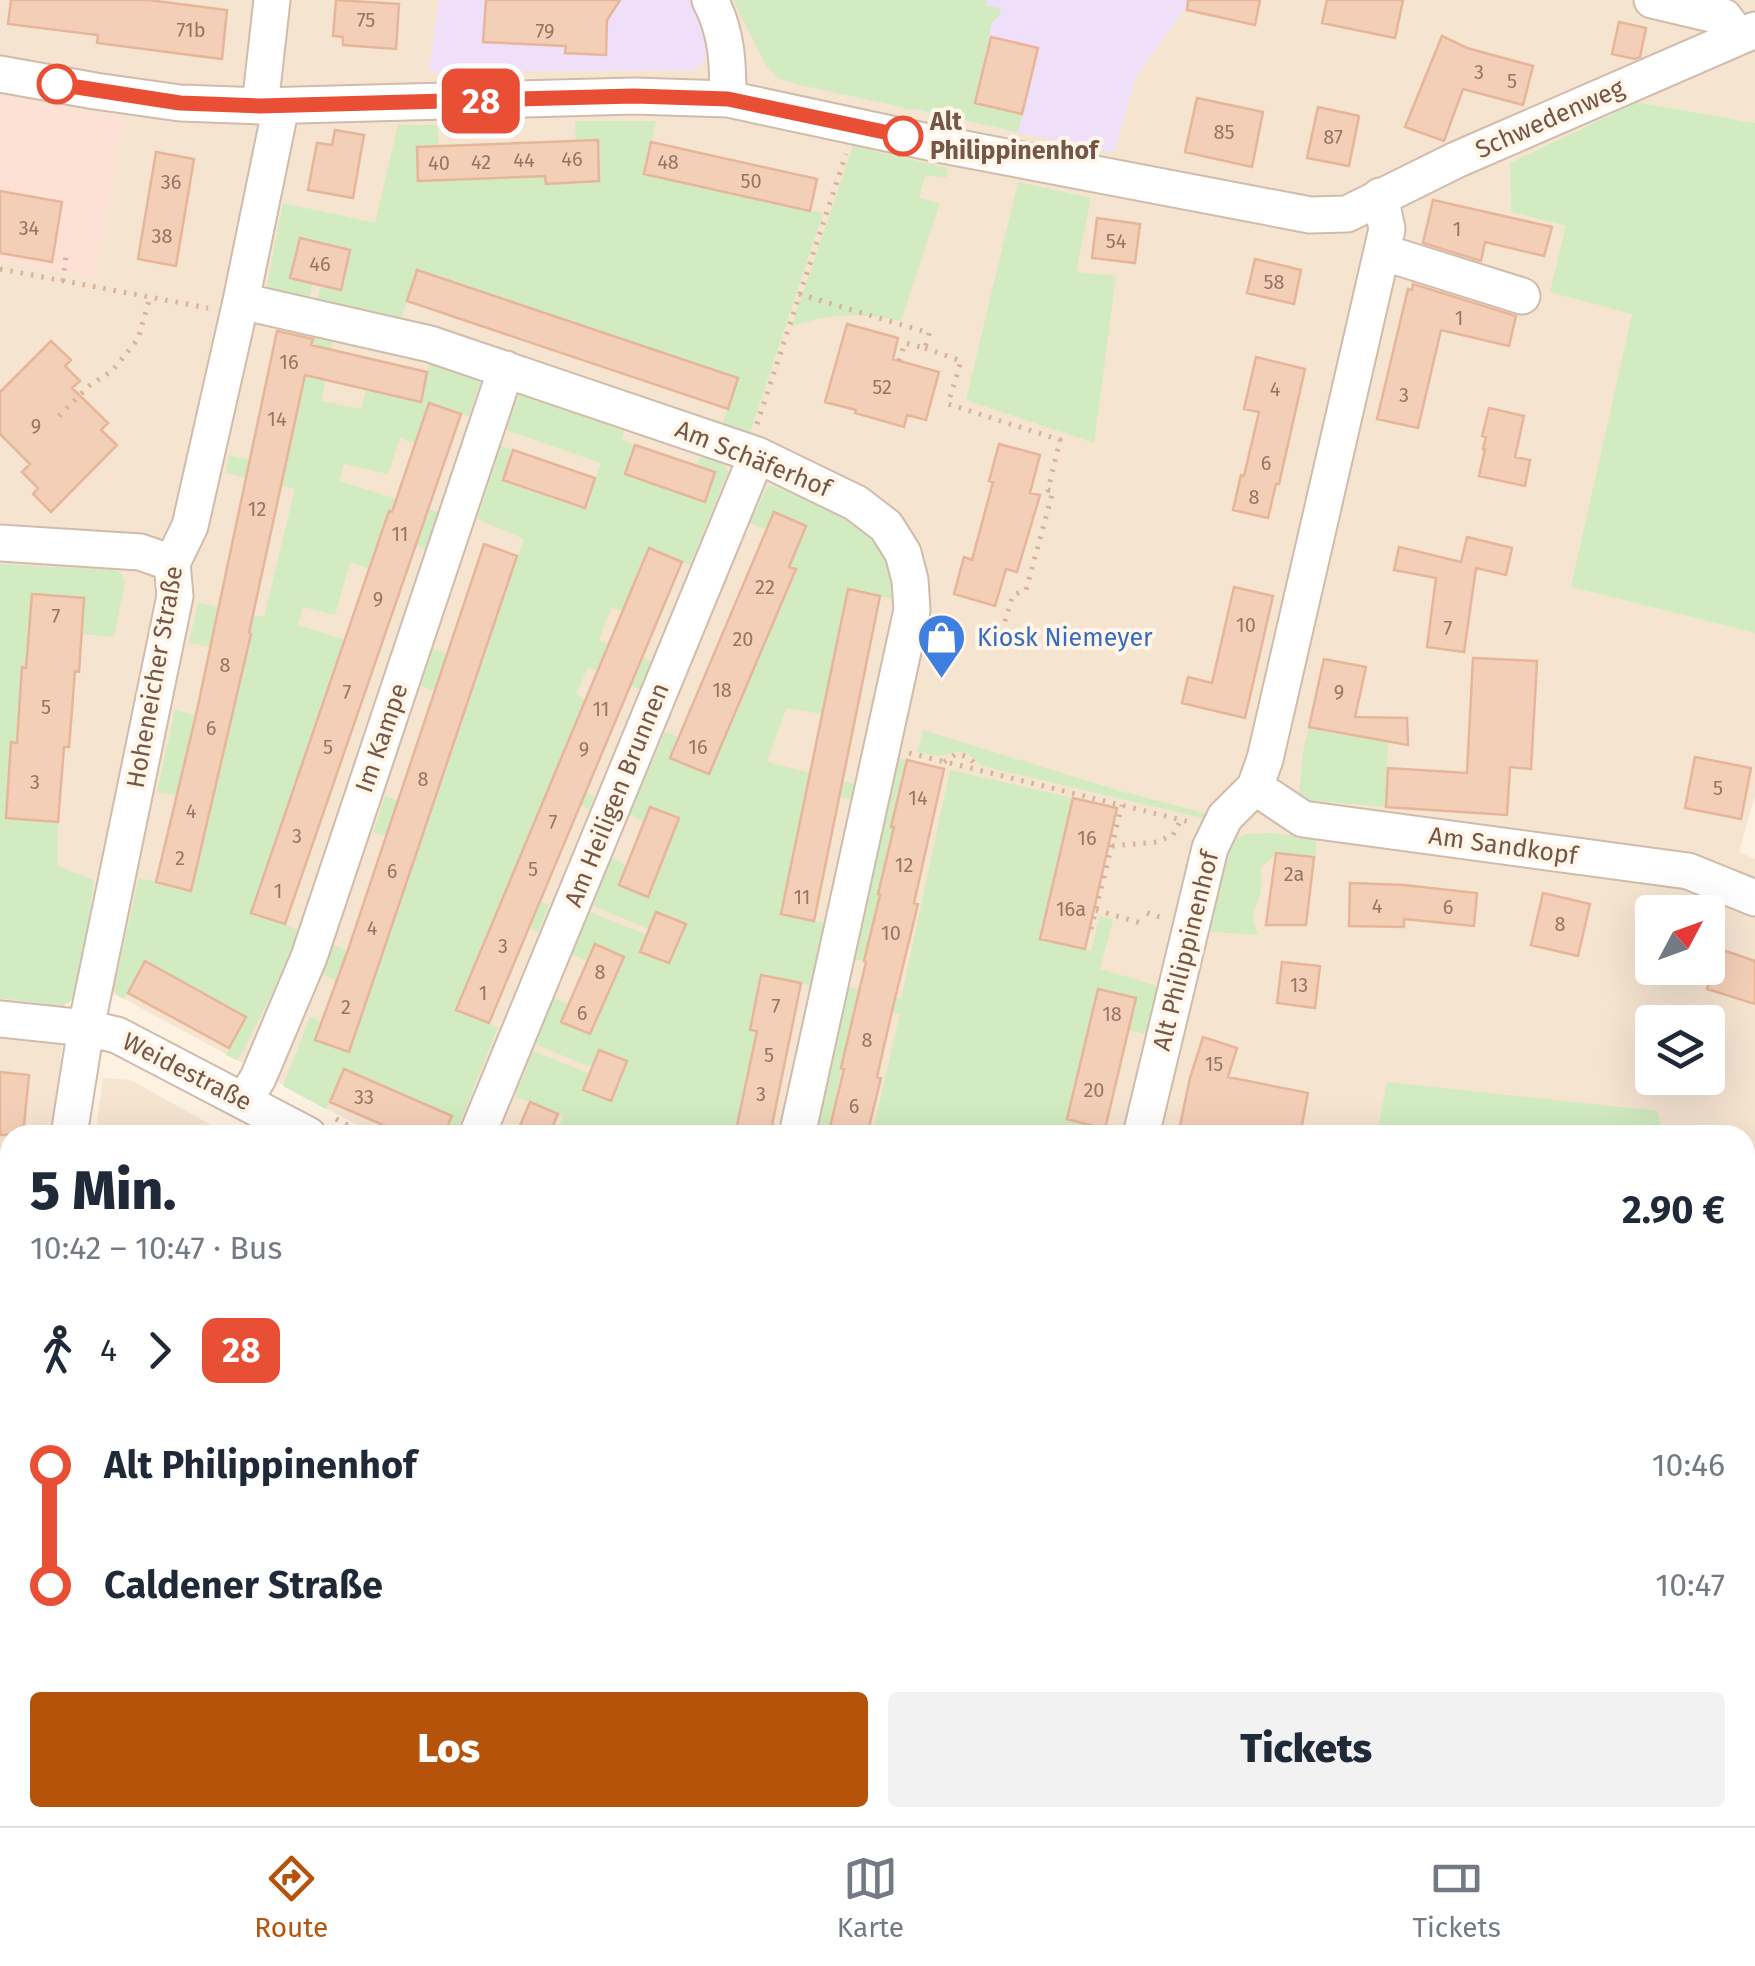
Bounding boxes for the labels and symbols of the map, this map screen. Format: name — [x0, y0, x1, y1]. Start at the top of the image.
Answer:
house number: 75 — [357, 8, 375, 32]
house number: 71b — [176, 18, 206, 42]
house number: 79 — [535, 19, 555, 43]
house number: 3 — [1474, 60, 1484, 84]
unlabelled marker — [38, 65, 76, 103]
line badge: 28 — [436, 68, 526, 134]
house number: 5 — [1507, 69, 1517, 93]
street label: Schwedenweg — [1471, 73, 1629, 165]
place label: Alt Philippinenhof — [929, 107, 1100, 166]
marker: Alt Philippinenhof — [884, 117, 922, 155]
house number: 85 — [1213, 120, 1235, 144]
house number: 87 — [1323, 125, 1343, 149]
house number: 46 — [561, 147, 583, 171]
house number: 44 — [513, 148, 535, 172]
house number: 42 — [471, 150, 491, 174]
house number: 48 — [657, 150, 679, 174]
house number: 40 — [428, 151, 450, 175]
house number: 50 — [740, 169, 762, 193]
house number: 36 — [161, 170, 181, 194]
house number: 34 — [19, 216, 40, 240]
house number: 1 — [1453, 217, 1461, 241]
house number: 38 — [152, 224, 173, 248]
house number: 54 — [1106, 229, 1127, 253]
house number: 46 — [309, 252, 331, 276]
house number: 58 — [1263, 270, 1285, 294]
house number: 1 — [1455, 306, 1463, 330]
house number: 16 — [279, 350, 299, 374]
house number: 52 — [872, 375, 892, 399]
house number: 4 — [1270, 377, 1281, 401]
house number: 3 — [1399, 383, 1409, 407]
house number: 14 — [267, 407, 287, 431]
house number: 9 — [31, 414, 41, 438]
street label: Am Schäferhof — [671, 414, 837, 504]
house number: 6 — [1261, 451, 1271, 475]
house number: 8 — [1248, 485, 1260, 509]
house number: 12 — [248, 497, 266, 521]
house number: 11 — [391, 522, 409, 546]
street label: Hoheneicher Straße — [121, 564, 189, 790]
house number: 22 — [755, 575, 775, 599]
house number: 9 — [373, 587, 383, 611]
house number: 7 — [52, 604, 61, 628]
shop icon: Kiosk Niemeyer — [916, 612, 968, 680]
house number: 10 — [1236, 613, 1256, 637]
house number: 7 — [1444, 616, 1453, 640]
place label: Kiosk Niemeyer — [977, 623, 1153, 653]
house number: 20 — [732, 627, 754, 651]
house number: 8 — [219, 653, 231, 677]
house number: 18 — [712, 678, 732, 702]
street label: Im Kampe — [349, 679, 415, 797]
street label: Am Heiligen Brunnen — [558, 679, 676, 911]
house number: 7 — [343, 680, 352, 704]
house number: 9 — [1334, 680, 1344, 704]
house number: 5 — [41, 695, 51, 719]
house number: 11 — [592, 697, 610, 721]
house number: 6 — [206, 716, 216, 740]
house number: 5 — [323, 735, 333, 759]
house number: 16 — [688, 735, 708, 759]
house number: 9 — [579, 737, 589, 761]
house number: 8 — [417, 767, 429, 791]
house number: 3 — [30, 770, 40, 794]
house number: 5 — [1713, 776, 1723, 800]
house number: 14 — [908, 786, 928, 810]
house number: 4 — [186, 799, 197, 823]
house number: 7 — [549, 810, 558, 834]
street label: Am Sandkopf — [1427, 821, 1581, 871]
house number: 3 — [292, 824, 302, 848]
house number: 16 — [1077, 826, 1097, 850]
house number: 2 — [175, 846, 185, 870]
street label: Alt Philippinenhof — [1147, 846, 1226, 1054]
house number: 12 — [895, 853, 913, 877]
house number: 5 — [528, 857, 538, 881]
house number: 6 — [387, 859, 397, 883]
house number: 2a — [1284, 862, 1304, 886]
house number: 1 — [274, 879, 282, 903]
house number: 11 — [793, 885, 811, 909]
house number: 4 — [1372, 894, 1383, 918]
house number: 6 — [1443, 895, 1453, 919]
north arrow — [1635, 895, 1725, 985]
house number: 16a — [1056, 897, 1086, 921]
house number: 8 — [1554, 912, 1566, 936]
house number: 4 — [367, 916, 378, 940]
house number: 10 — [881, 921, 901, 945]
house number: 3 — [498, 934, 508, 958]
house number: 8 — [594, 960, 606, 984]
house number: 13 — [1290, 973, 1308, 997]
house number: 1 — [479, 981, 487, 1005]
house number: 7 — [772, 994, 781, 1018]
house number: 2 — [341, 995, 351, 1019]
house number: 6 — [577, 1001, 587, 1025]
house number: 18 — [1102, 1002, 1122, 1026]
street label: Weidestraße — [117, 1027, 257, 1117]
house number: 8 — [861, 1028, 873, 1052]
house number: 5 — [764, 1043, 774, 1067]
house number: 15 — [1205, 1052, 1223, 1076]
house number: 20 — [1083, 1078, 1105, 1102]
house number: 3 — [756, 1082, 766, 1106]
house number: 33 — [354, 1085, 374, 1109]
house number: 6 — [849, 1094, 859, 1118]

